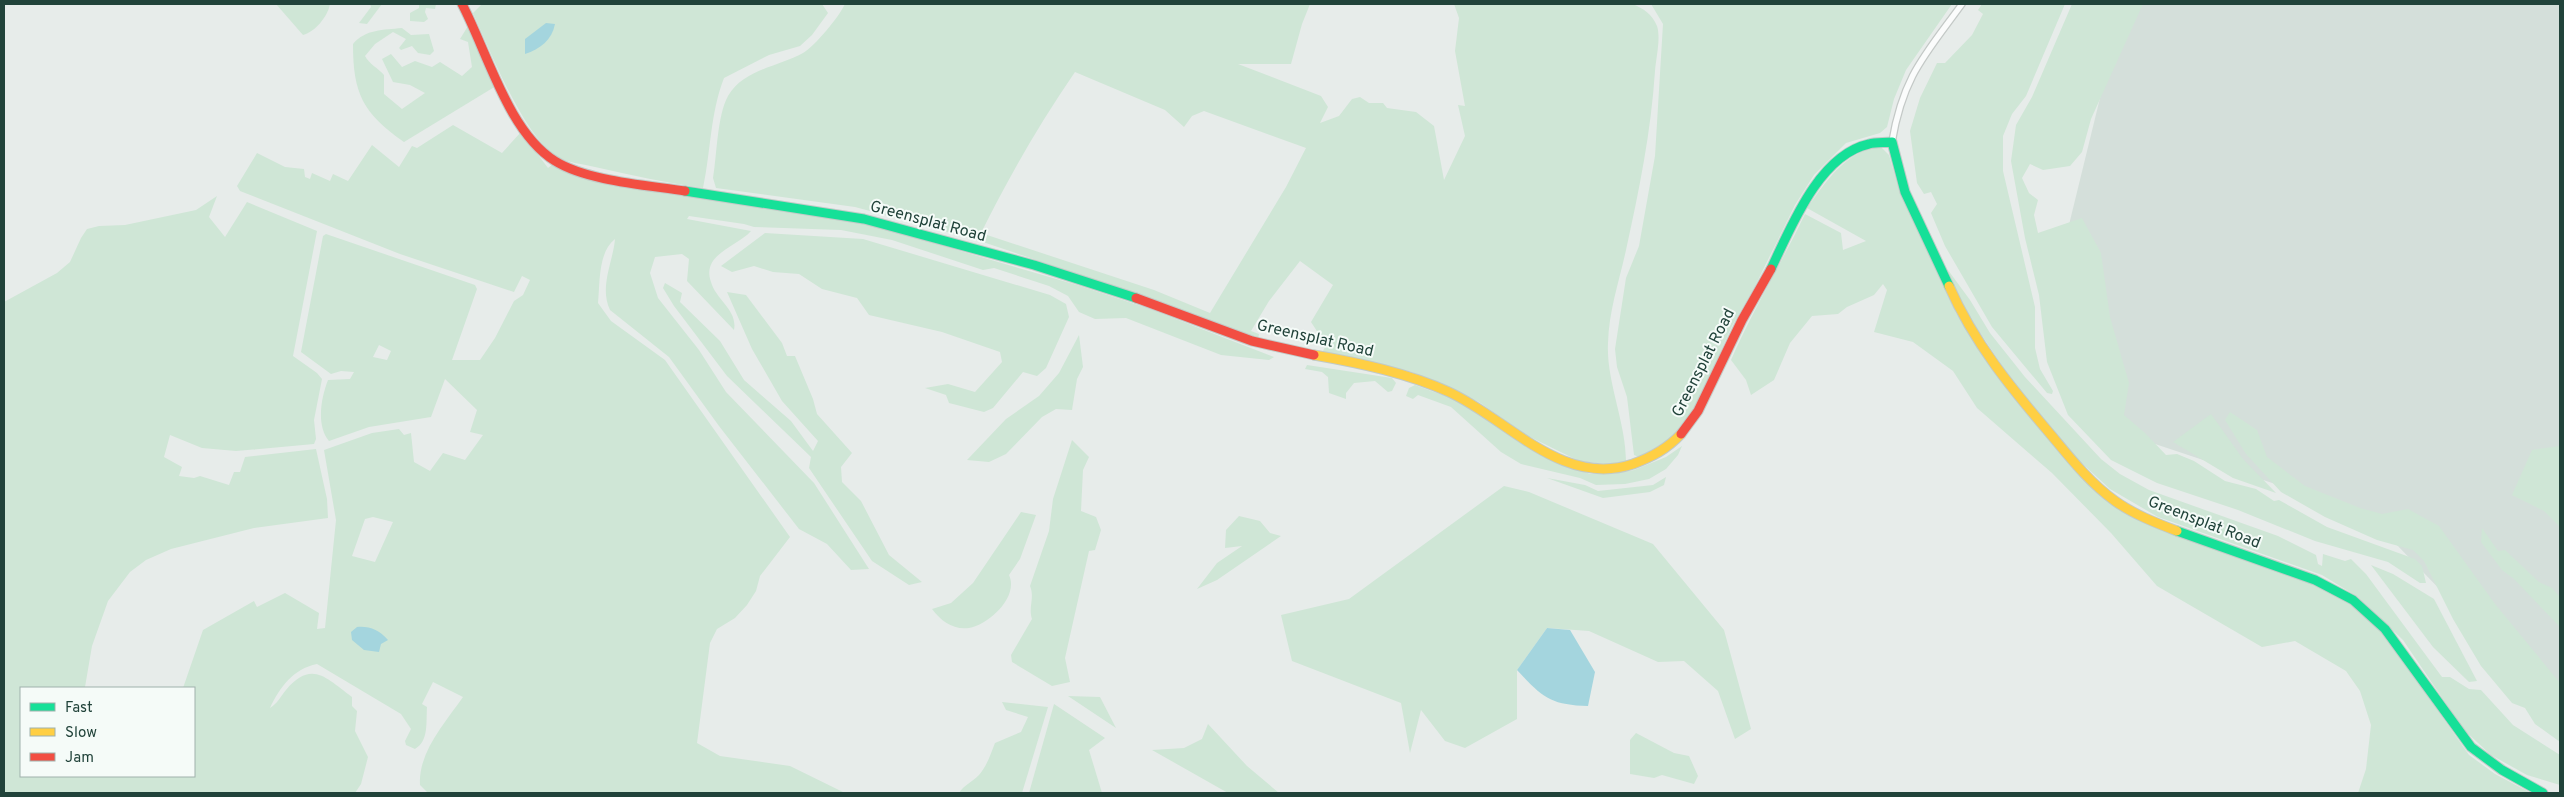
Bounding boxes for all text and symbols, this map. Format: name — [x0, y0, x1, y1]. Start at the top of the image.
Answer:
street label: Greensplat Road — [868, 197, 988, 247]
street label: Greensplat Road — [1668, 305, 1740, 421]
street label: Greensplat Road — [1255, 316, 1375, 362]
street label: Greensplat Road — [2145, 492, 2263, 554]
legend — [20, 687, 195, 777]
text: Fast — [65, 699, 93, 718]
text: Slow — [65, 724, 97, 743]
text: Jam — [65, 749, 94, 768]

